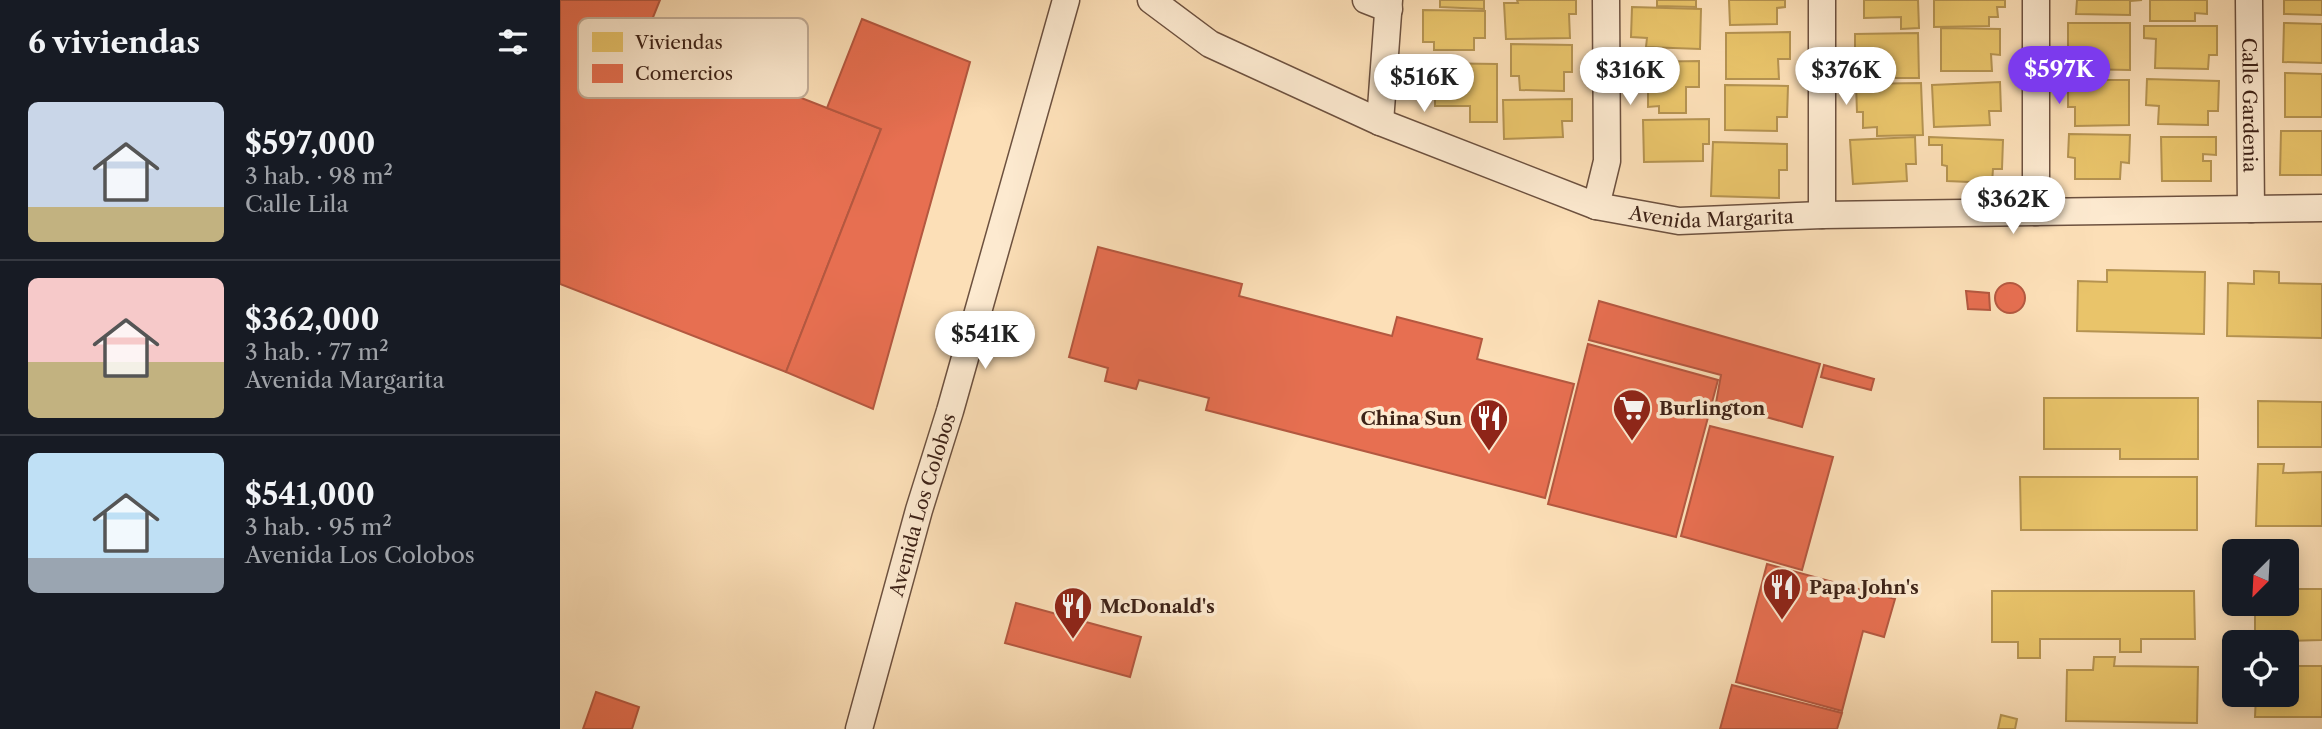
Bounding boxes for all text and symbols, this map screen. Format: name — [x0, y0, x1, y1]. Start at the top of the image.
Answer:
legend — [578, 18, 808, 98]
icon: filters — [494, 23, 532, 61]
text: 6 viviendas — [28, 24, 200, 61]
text: Viviendas — [634, 31, 723, 54]
street label: Calle Gardenia — [2238, 37, 2262, 172]
pin: $597K — [2010, 46, 2108, 106]
pin: $316K — [1581, 48, 1679, 107]
pin: $376K — [1797, 48, 1895, 107]
pin: $516K — [1375, 54, 1473, 114]
text: $597K — [2024, 55, 2094, 83]
text: $316K — [1596, 56, 1664, 84]
text: $376K — [1811, 56, 1881, 84]
text: Comercios — [635, 62, 733, 85]
text: $516K — [1390, 63, 1458, 91]
text: $597,000 — [245, 125, 375, 162]
icon: home — [84, 130, 168, 214]
text: 3 hab. · 98 m² — [245, 162, 393, 190]
pin: $362K — [1964, 176, 2062, 236]
text: $362K — [1977, 185, 2049, 213]
text: Calle Lila — [245, 190, 349, 218]
street label: Avenida Margarita — [1627, 201, 1794, 232]
text: $362,000 — [245, 301, 380, 338]
icon: home — [84, 306, 168, 390]
pin: $541K — [936, 312, 1034, 371]
text: $541K — [951, 320, 1019, 348]
text: 3 hab. · 77 m² — [245, 338, 389, 366]
text: Avenida Margarita — [245, 366, 445, 394]
supermarket icon: Burlington — [1611, 387, 1653, 442]
restaurant icon: China Sun — [1468, 397, 1510, 452]
place label: Burlington — [1659, 397, 1765, 420]
place label: China Sun — [1361, 407, 1462, 430]
street label: Avenida Los Colobos — [884, 410, 960, 600]
text: $541,000 — [245, 476, 375, 513]
icon: home — [84, 481, 168, 565]
text: 3 hab. · 95 m² — [245, 513, 392, 541]
north arrow — [2222, 539, 2300, 616]
map controls — [2222, 539, 2299, 707]
text: Avenida Los Colobos — [245, 541, 475, 569]
restaurant icon: Papa John's — [1761, 566, 1803, 621]
place label: Papa John's — [1809, 576, 1919, 599]
restaurant icon: McDonald's — [1052, 585, 1094, 640]
place label: McDonald's — [1100, 595, 1215, 618]
button: locate — [2222, 630, 2299, 707]

